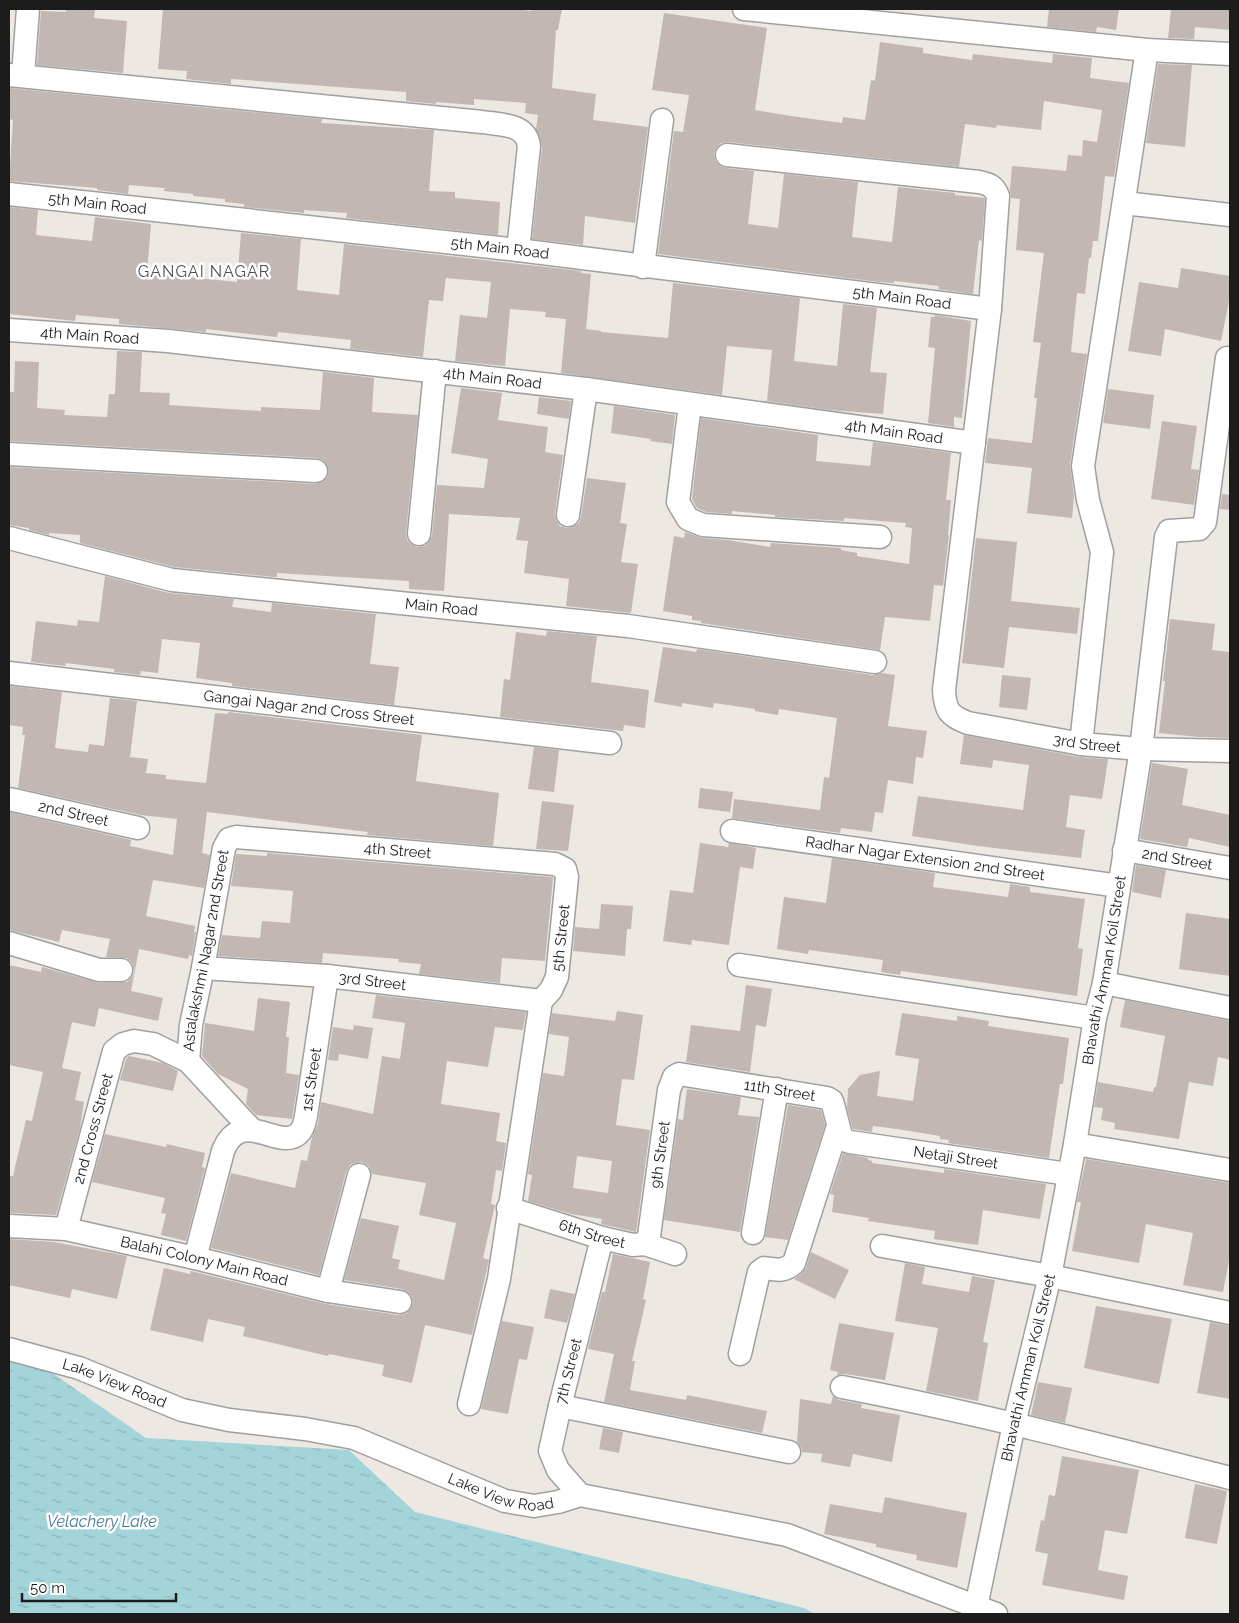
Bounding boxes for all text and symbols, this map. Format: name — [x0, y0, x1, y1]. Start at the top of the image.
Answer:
street label: 5th Main Road — [47, 189, 148, 218]
street label: 5th Main Road — [450, 234, 550, 263]
district label: GANGAI NAGAR — [138, 262, 270, 281]
street label: 5th Main Road — [852, 283, 952, 313]
street label: 4th Main Road — [40, 323, 140, 348]
street label: 4th Main Road — [442, 364, 543, 393]
street label: 4th Main Road — [844, 416, 944, 448]
street label: Main Road — [404, 595, 479, 620]
street label: Gangai Nagar 2nd Cross Street — [203, 687, 415, 729]
street label: 3rd Street — [1052, 730, 1121, 756]
street label: 2nd Street — [37, 797, 110, 830]
street label: Radhar Nagar Extension 2nd Street — [804, 833, 1046, 884]
street label: 4th Street — [363, 839, 432, 862]
street label: 2nd Street — [1141, 844, 1214, 874]
street label: Astalakshmi Nagar 2nd Street — [180, 848, 233, 1052]
street label: Bhavathi Amman Koil Street — [1079, 874, 1130, 1066]
street label: 5th Street — [549, 904, 573, 972]
street label: 3rd Street — [338, 968, 407, 994]
street label: 1st Street — [298, 1047, 325, 1113]
street label: 2nd Cross Street — [70, 1071, 117, 1186]
street label: 11th Street — [743, 1076, 817, 1105]
street label: 9th Street — [647, 1120, 674, 1190]
street label: Netaji Street — [912, 1142, 999, 1173]
street label: 6th Street — [557, 1216, 627, 1252]
street label: Balahi Colony Main Road — [119, 1232, 290, 1290]
street label: Bhavathi Amman Koil Street — [997, 1272, 1059, 1463]
street label: 7th Street — [552, 1336, 586, 1406]
street label: Lake View Road — [61, 1355, 169, 1412]
street label: Lake View Road — [445, 1469, 555, 1515]
water label: Velachery Lake — [47, 1512, 157, 1531]
scale bar — [22, 1570, 176, 1602]
text: 50 m — [30, 1579, 65, 1597]

